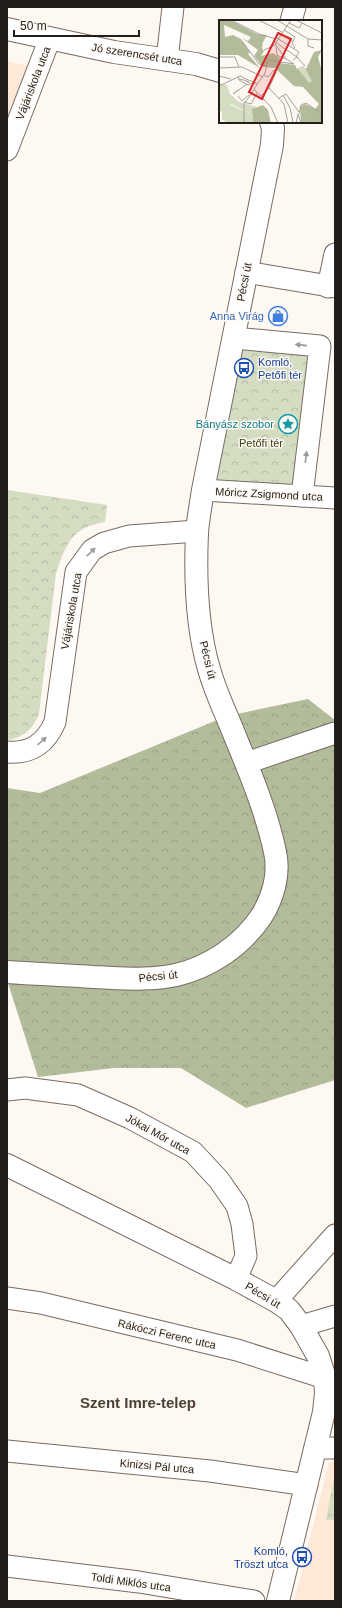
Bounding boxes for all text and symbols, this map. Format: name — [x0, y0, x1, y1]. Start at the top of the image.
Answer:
scale bar — [14, 12, 139, 38]
text: 50 m — [20, 19, 47, 33]
inset map — [219, 20, 322, 123]
street label: Jó szerencsét utca — [91, 41, 184, 67]
street label: Vájáriskola utca — [13, 44, 53, 121]
street label: Pécsi út — [234, 262, 254, 302]
shop icon: Anna Virág — [267, 305, 289, 327]
place label: Anna Virág — [210, 310, 264, 322]
one-way arrow — [295, 341, 307, 348]
place label: Komló, Petőfi tér — [258, 356, 302, 381]
bus stop icon: Komló, Petőfi tér — [233, 357, 255, 379]
place icon: Bányász szobor — [277, 413, 299, 435]
place label: Bányász szobor — [196, 418, 274, 430]
park label: Petőfi tér — [239, 437, 283, 449]
one-way arrow — [303, 451, 310, 463]
street label: Móricz Zsigmond utca — [215, 485, 324, 503]
one-way arrow — [87, 547, 96, 557]
street label: Vájáriskola utca — [58, 571, 84, 650]
street label: Pécsi út — [197, 640, 219, 680]
one-way arrow — [37, 736, 48, 745]
street label: Pécsi út — [138, 968, 178, 984]
street label: Jókai Mór utca — [124, 1111, 193, 1157]
street label: Pécsi út — [243, 1280, 283, 1310]
street label: Rákóczi Ferenc utca — [117, 1317, 218, 1351]
district label: Szent Imre-telep — [80, 1394, 196, 1411]
street label: Kinizsi Pál utca — [119, 1457, 196, 1475]
place label: Komló, Tröszt utca — [234, 1545, 289, 1570]
bus stop icon: Komló, Tröszt utca — [291, 1546, 313, 1568]
street label: Toldi Miklós utca — [90, 1570, 173, 1594]

